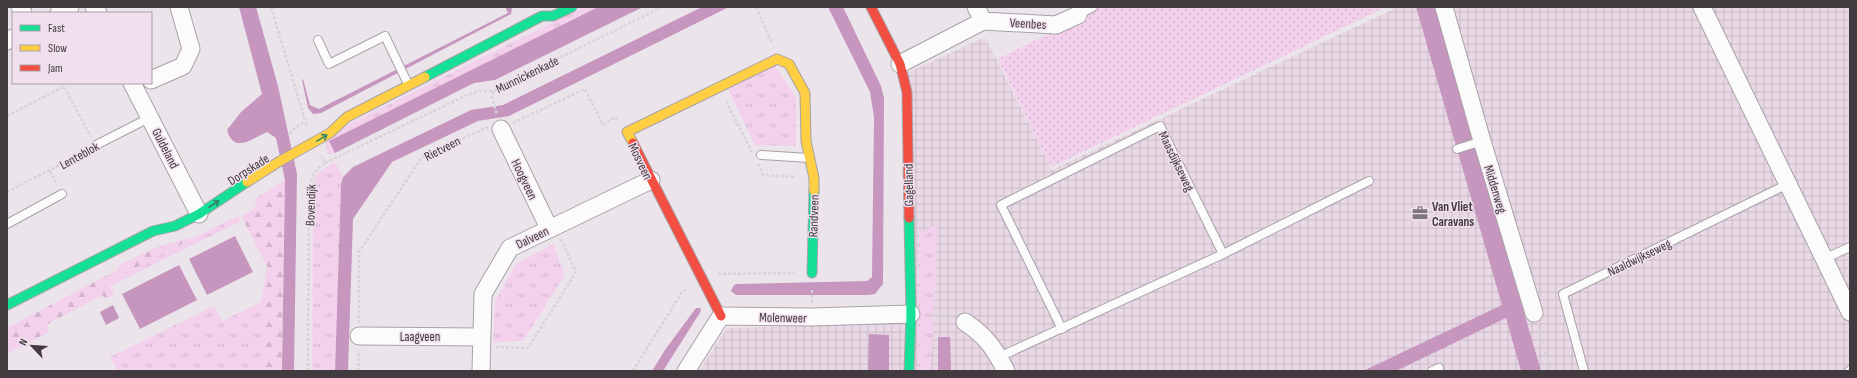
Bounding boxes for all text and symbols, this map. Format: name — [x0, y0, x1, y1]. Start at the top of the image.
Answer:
legend — [12, 12, 152, 84]
street label: Veenbes — [1009, 15, 1047, 33]
text: Fast — [48, 21, 65, 36]
text: Slow — [48, 41, 67, 56]
street label: Munnickenkade — [493, 53, 562, 97]
text: Jam — [47, 61, 63, 76]
street label: Guldeland — [148, 125, 182, 171]
street label: Maasdijkseweg — [1155, 129, 1198, 194]
street label: Rietveen — [422, 133, 463, 165]
one-way arrow — [316, 134, 328, 142]
street label: Lenteblok — [57, 138, 102, 173]
street label: Mosveen — [624, 141, 656, 182]
street label: Dorpskade — [225, 151, 272, 189]
street label: Hoogveen — [507, 156, 541, 202]
street label: Middenweg — [1480, 163, 1510, 215]
street label: Gagelland — [901, 164, 917, 206]
street label: Bovendijk — [302, 184, 320, 226]
street label: Randveen — [805, 194, 823, 238]
place label: Van Vliet Caravans — [1432, 199, 1474, 230]
one-way arrow — [208, 200, 220, 208]
office icon: Van Vliet Caravans — [1411, 204, 1429, 222]
street label: Dalveen — [513, 223, 552, 253]
street label: Naaldwijkseweg — [1605, 236, 1674, 280]
street label: Molenweer — [759, 310, 807, 326]
north arrow — [12, 326, 52, 366]
street label: Laagveen — [400, 329, 440, 345]
text: N — [16, 336, 31, 347]

